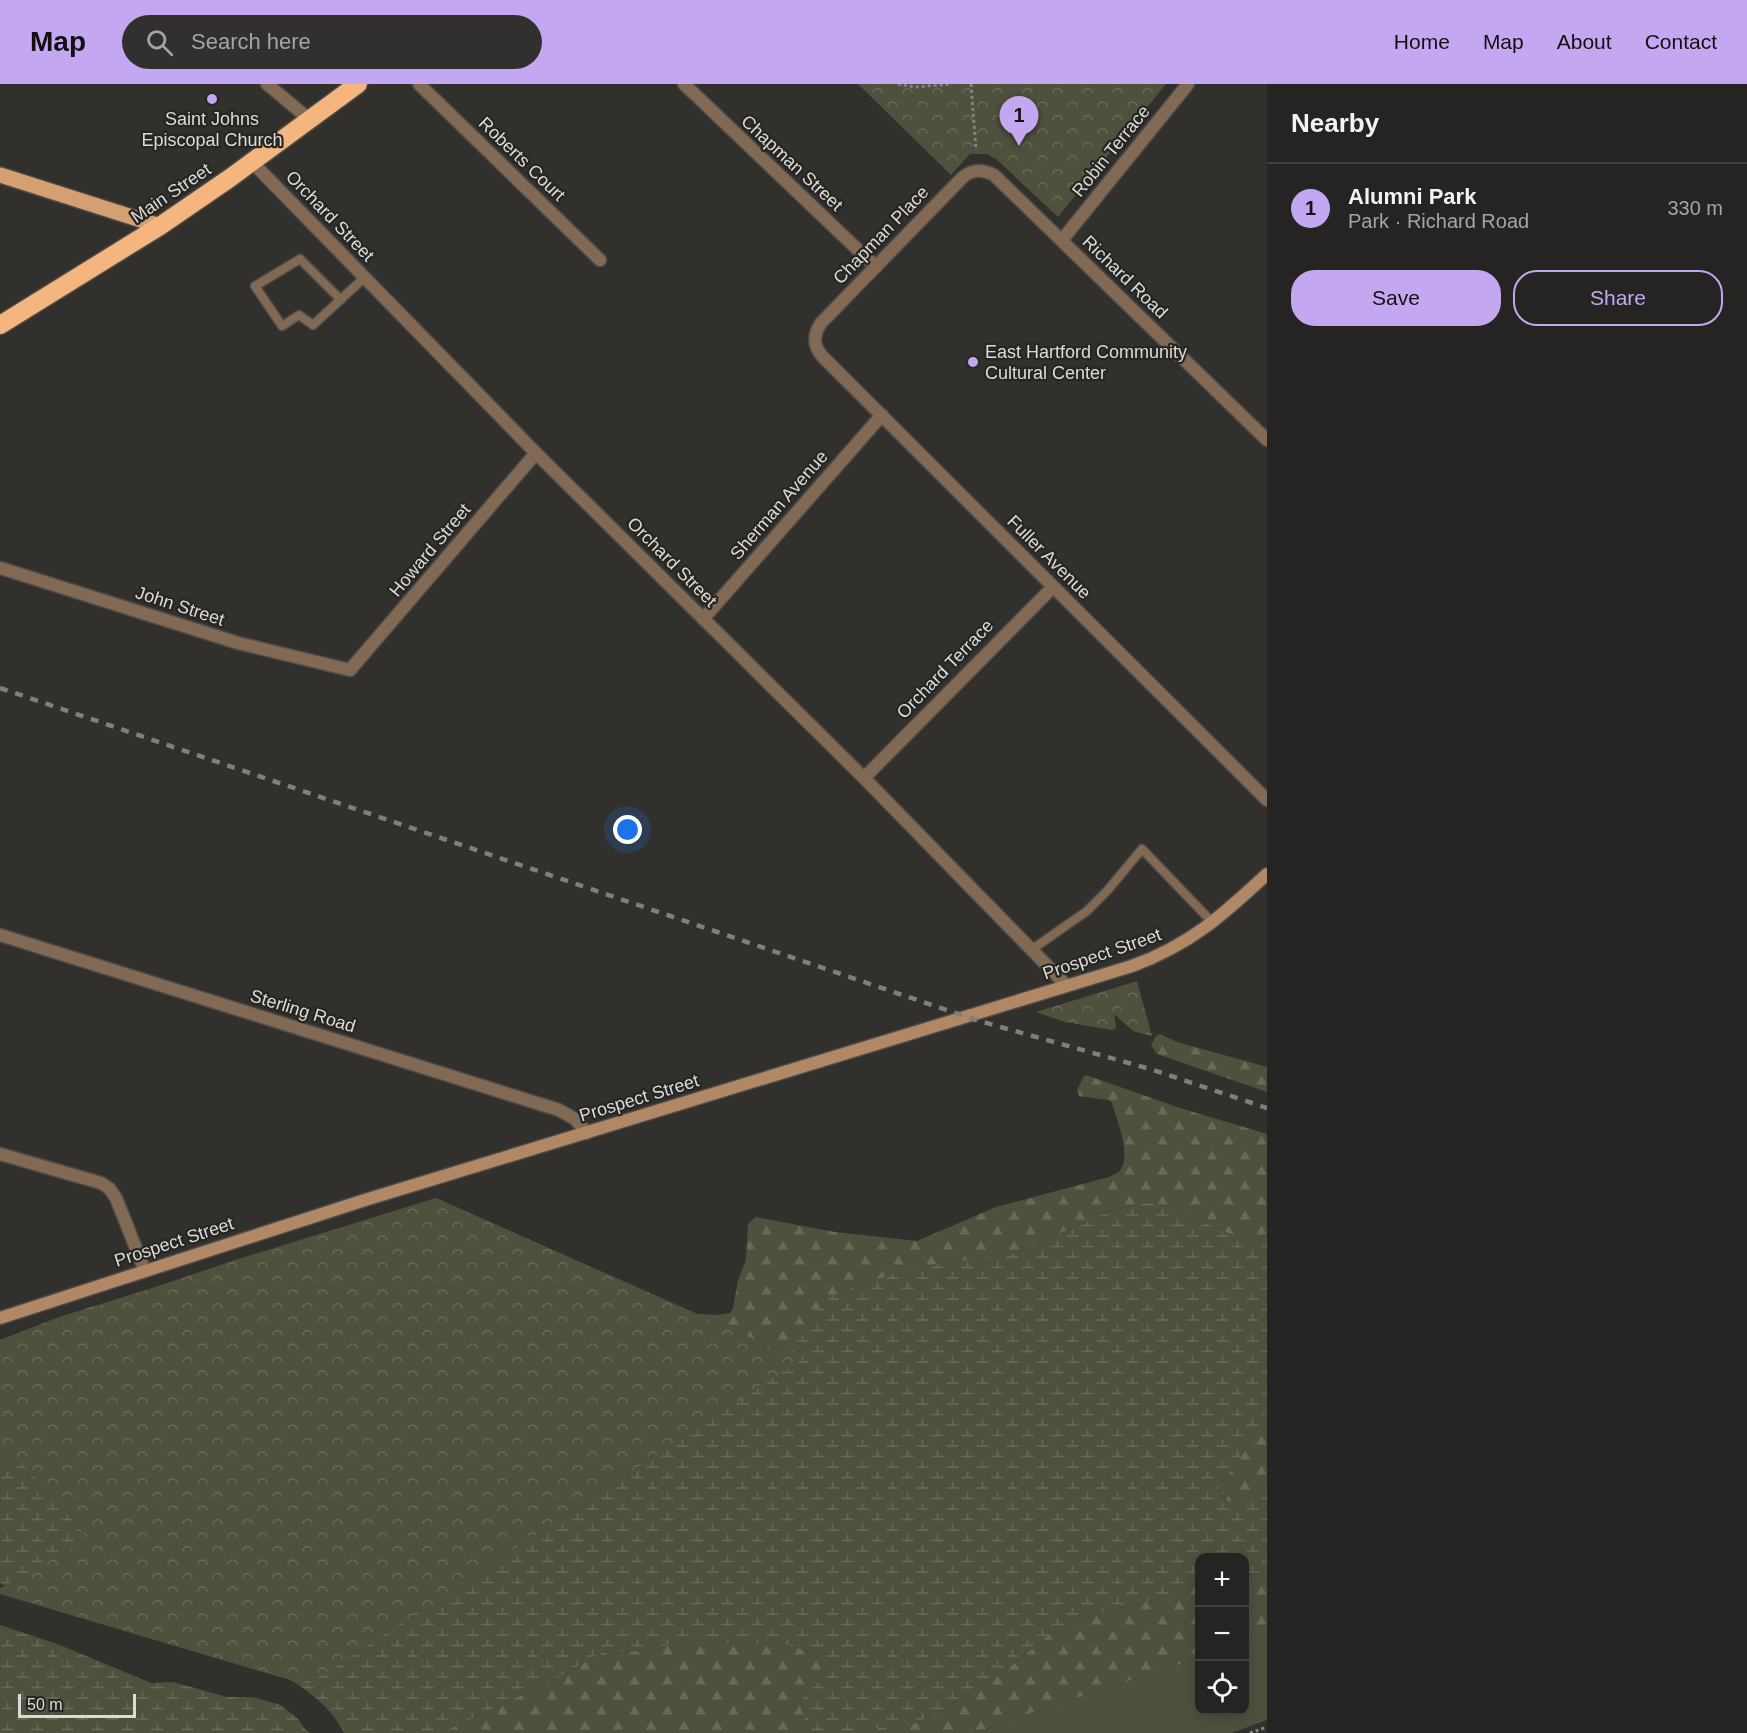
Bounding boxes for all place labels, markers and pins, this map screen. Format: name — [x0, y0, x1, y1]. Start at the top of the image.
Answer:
marker: Saint Johns Episcopal Church — [205, 92, 219, 106]
pin: 1 — [1000, 97, 1038, 146]
place label: Saint Johns Episcopal Church — [141, 109, 283, 150]
place label: East Hartford Community Cultural Center — [985, 342, 1187, 383]
marker: East Hartford Community Cultural Center — [966, 355, 980, 369]

